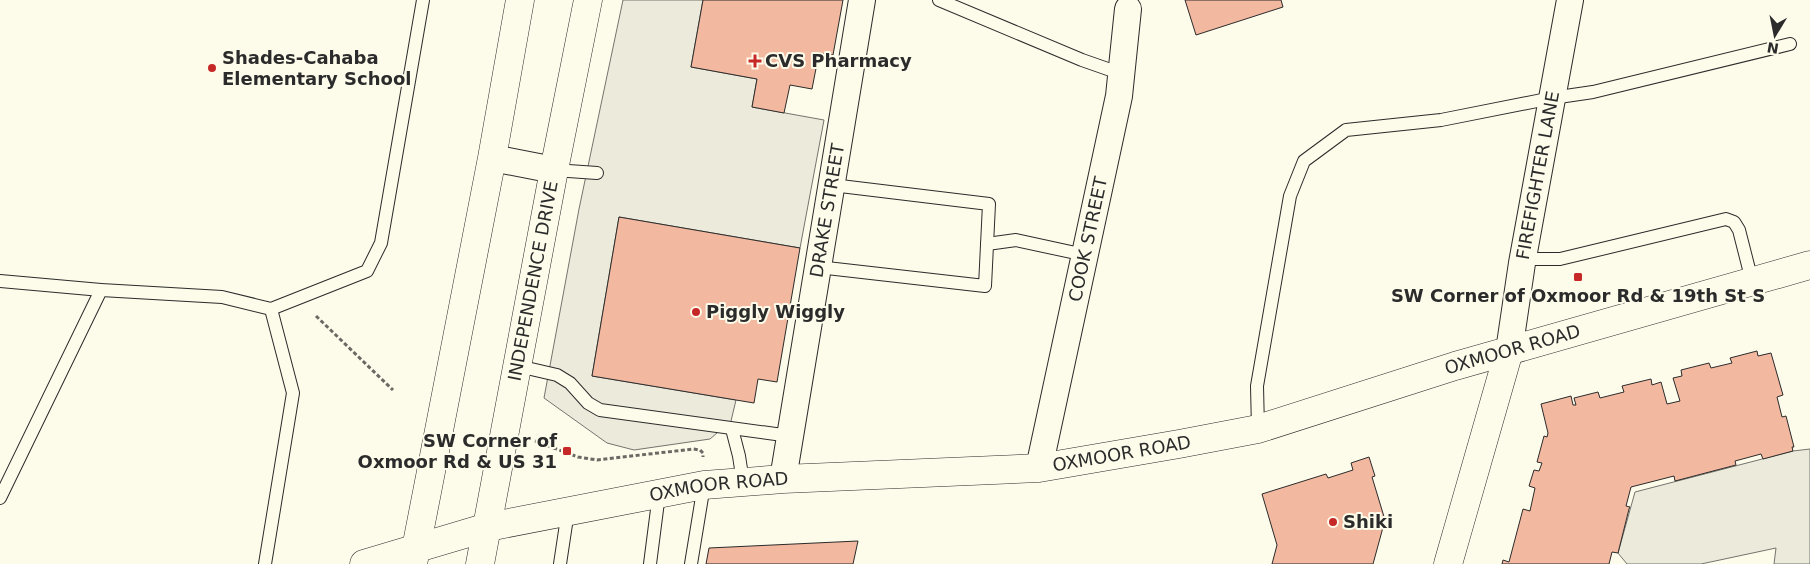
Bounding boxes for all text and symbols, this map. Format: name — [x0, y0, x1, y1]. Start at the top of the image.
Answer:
north arrow — [1750, 10, 1800, 60]
text: N — [1766, 39, 1780, 57]
place label: Shades-Cahaba Elementary School — [222, 47, 411, 89]
place label: CVS Pharmacy — [765, 50, 912, 71]
marker: CVS Pharmacy — [749, 55, 761, 67]
marker: Shades-Cahaba Elementary School — [206, 62, 218, 74]
street label: FIREFIGHTER LANE — [1512, 89, 1563, 261]
street label: DRAKE STREET — [805, 141, 848, 279]
street label: COOK STREET — [1064, 174, 1112, 303]
street label: INDEPENDENCE DRIVE — [504, 179, 562, 383]
marker: SW Corner of Oxmoor Rd & 19th St S — [1572, 271, 1584, 283]
place label: SW Corner of Oxmoor Rd & 19th St S — [1391, 285, 1765, 306]
place label: Piggly Wiggly — [706, 301, 845, 322]
marker: Piggly Wiggly — [690, 306, 702, 318]
street label: OXMOOR ROAD — [1442, 320, 1583, 379]
place label: SW Corner of Oxmoor Rd & US 31 — [358, 430, 557, 472]
street label: OXMOOR ROAD — [1051, 431, 1193, 475]
marker: SW Corner of Oxmoor Rd & US 31 — [561, 445, 573, 457]
street label: OXMOOR ROAD — [647, 468, 789, 505]
place label: Shiki — [1343, 511, 1393, 532]
marker: Shiki — [1327, 516, 1339, 528]

